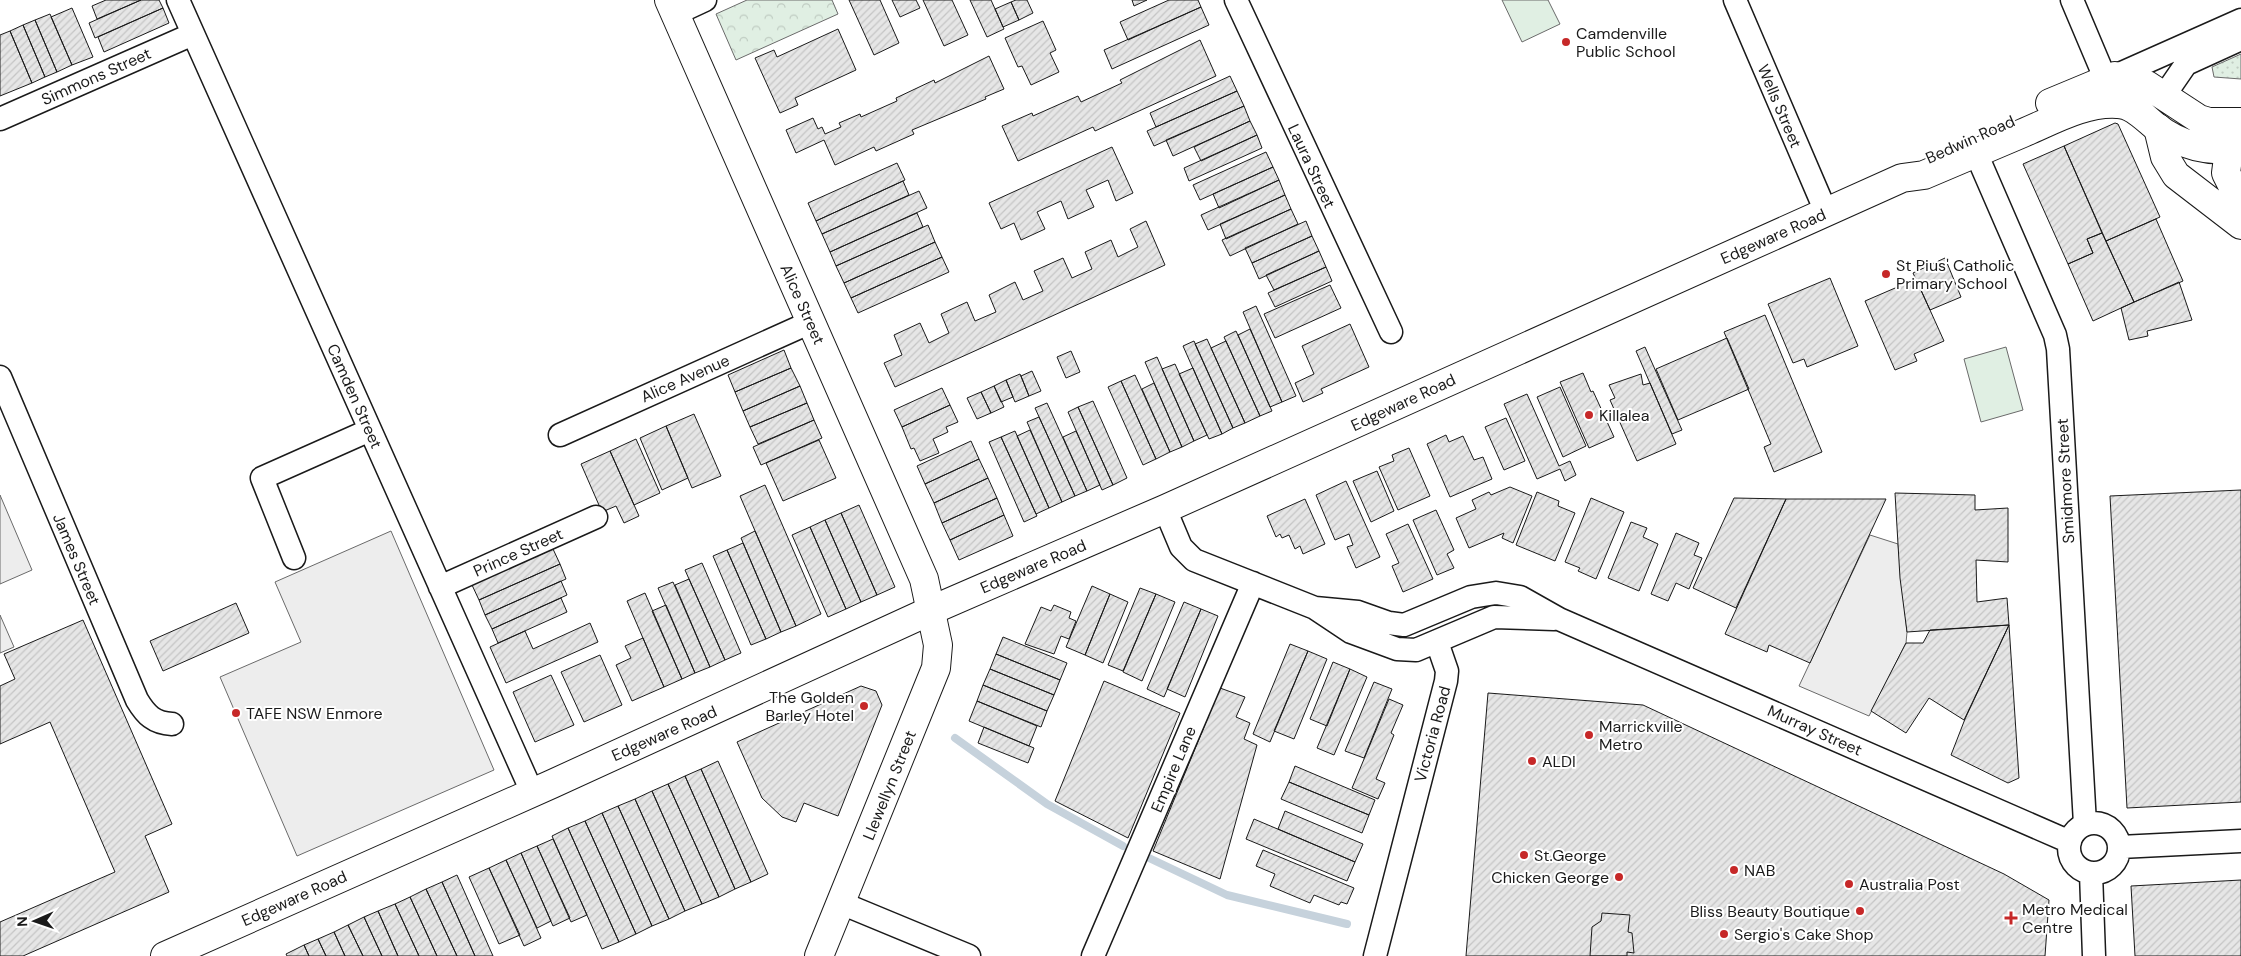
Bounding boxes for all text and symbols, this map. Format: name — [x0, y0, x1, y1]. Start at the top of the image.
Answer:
place label: Camdenville Public School — [1576, 23, 1675, 62]
marker: Camdenville Public School — [1560, 36, 1572, 48]
street label: Simmons Street — [38, 43, 154, 110]
street label: Wells Street — [1753, 61, 1807, 151]
street label: Bedwin Road — [1922, 110, 2018, 168]
street label: Laura Street — [1283, 121, 1340, 212]
street label: Edgeware Road — [1717, 204, 1829, 269]
place label: St Pius' Catholic Primary School — [1896, 255, 2014, 294]
street label: Alice Street — [775, 261, 830, 348]
marker: St Pius' Catholic Primary School — [1880, 268, 1892, 280]
street label: Camden Street — [322, 341, 387, 452]
street label: Alice Avenue — [638, 350, 733, 407]
street label: Edgeware Road — [1347, 369, 1459, 436]
place label: Killalea — [1599, 405, 1649, 426]
marker: Killalea — [1583, 409, 1595, 421]
street label: Smidmore Street — [2052, 418, 2079, 544]
street label: James Street — [48, 510, 105, 608]
street label: Prince Street — [470, 523, 566, 582]
street label: Edgeware Road — [977, 535, 1089, 598]
street label: Victoria Road — [1410, 684, 1455, 785]
place label: The Golden Barley Hotel — [765, 687, 854, 726]
marker: The Golden Barley Hotel — [858, 700, 870, 712]
street label: Murray Street — [1764, 700, 1865, 761]
street label: Edgeware Road — [608, 701, 720, 766]
place label: TAFE NSW Enmore — [246, 703, 383, 724]
marker: TAFE NSW Enmore — [230, 707, 242, 719]
place label: Marrickville Metro — [1599, 716, 1683, 755]
street label: Empire Lane — [1146, 723, 1201, 815]
street label: Llewellyn Street — [858, 727, 921, 843]
marker: Marrickville Metro — [1583, 729, 1595, 741]
place label: ALDI — [1542, 751, 1576, 772]
marker: ALDI — [1526, 755, 1538, 767]
place label: St.George — [1534, 845, 1606, 866]
marker: St.George — [1518, 849, 1530, 861]
place label: NAB — [1744, 860, 1775, 881]
marker: NAB — [1728, 864, 1740, 876]
street label: Edgeware Road — [238, 866, 350, 931]
place label: Chicken George — [1491, 867, 1609, 888]
marker: Chicken George — [1613, 871, 1625, 883]
place label: Australia Post — [1859, 874, 1960, 895]
marker: Australia Post — [1843, 878, 1855, 890]
north arrow — [10, 896, 60, 946]
place label: Metro Medical Centre — [2022, 899, 2128, 938]
place label: Bliss Beauty Boutique — [1690, 901, 1850, 922]
marker: Bliss Beauty Boutique — [1854, 905, 1866, 917]
marker: Metro Medical Centre — [2004, 911, 2018, 925]
text: N — [13, 916, 31, 927]
place label: Sergio's Cake Shop — [1734, 924, 1874, 945]
marker: Sergio's Cake Shop — [1718, 928, 1730, 940]

